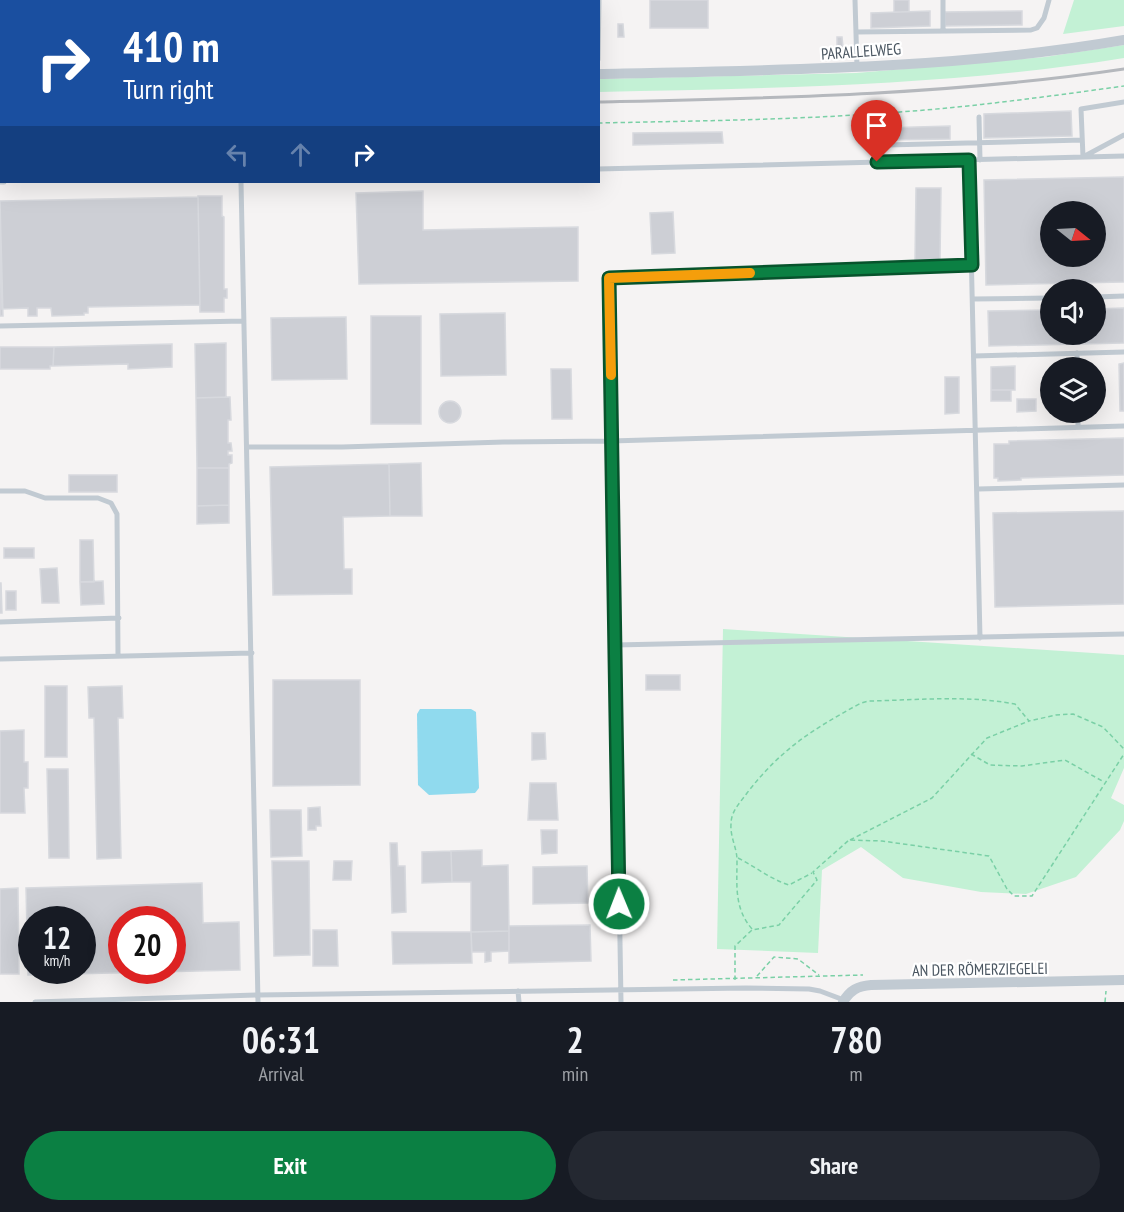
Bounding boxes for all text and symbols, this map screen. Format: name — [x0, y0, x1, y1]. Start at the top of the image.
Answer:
text: 410 m — [123, 19, 220, 74]
icon: right — [24, 24, 102, 102]
street label: PARALLELWEG — [820, 38, 902, 64]
text: Turn right — [123, 72, 214, 106]
pin — [851, 100, 902, 162]
icon: arrive — [860, 109, 893, 142]
icon: left — [221, 138, 254, 171]
icon: ahead — [284, 138, 317, 171]
icon: right — [347, 138, 380, 171]
north arrow — [1040, 201, 1106, 267]
map controls — [1040, 201, 1106, 423]
button: sound — [1040, 279, 1106, 345]
button: layers — [1040, 357, 1106, 423]
position arrow — [587, 872, 651, 936]
speed limit sign: 20 — [108, 906, 186, 984]
text: 12 — [43, 918, 71, 957]
text: km/h — [44, 951, 70, 970]
street label: AN DER RÖMERZIEGELEI — [912, 958, 1048, 980]
text: 06:31 — [242, 1016, 320, 1063]
text: 2 — [566, 1016, 584, 1063]
text: 780 — [830, 1016, 882, 1063]
text: Arrival — [258, 1061, 304, 1087]
text: min — [562, 1061, 588, 1087]
text: m — [850, 1061, 863, 1087]
button: Exit — [24, 1131, 556, 1200]
button: Share — [568, 1131, 1100, 1200]

